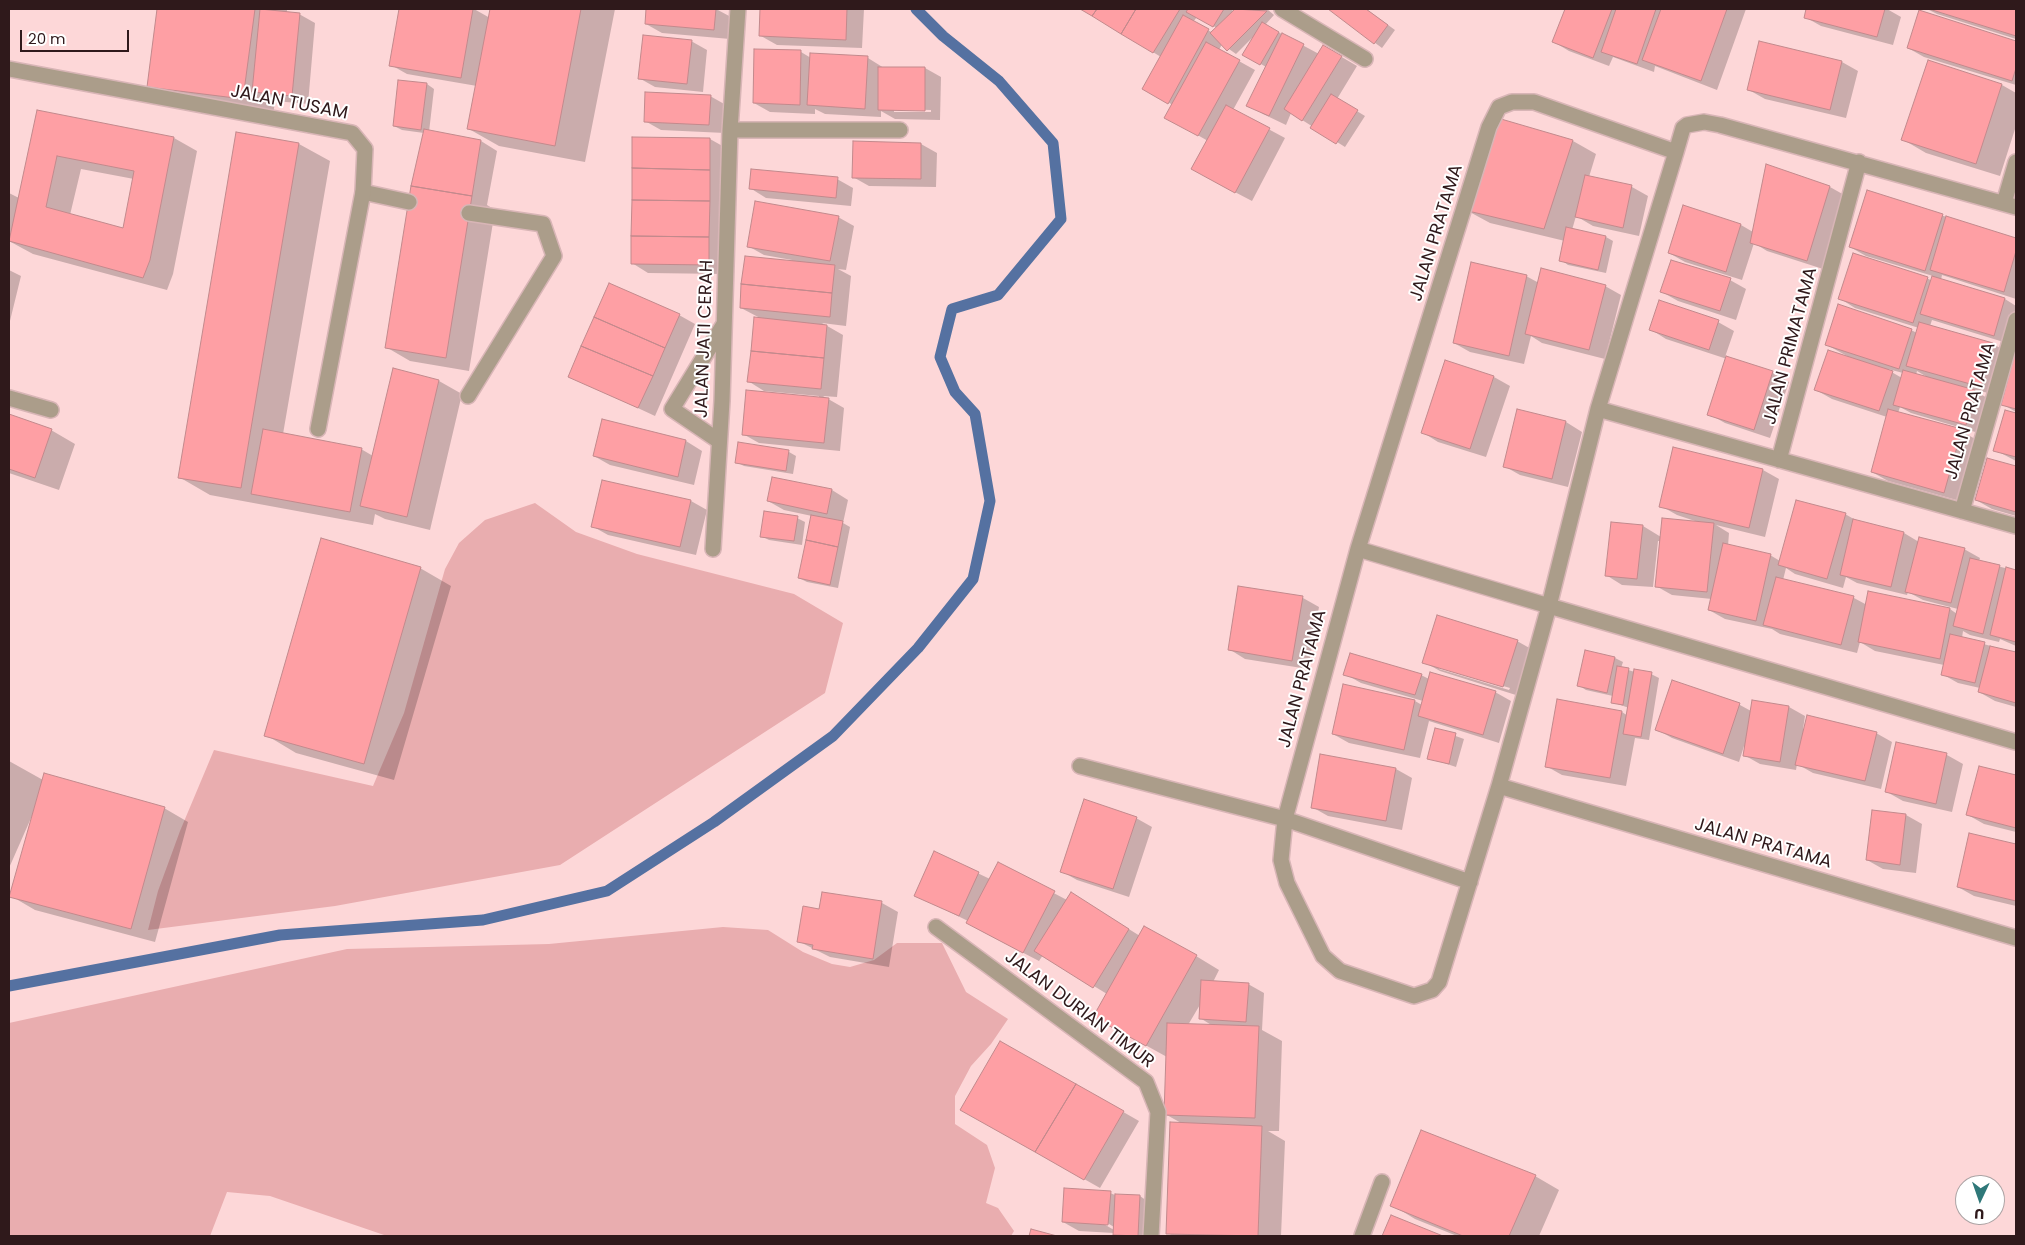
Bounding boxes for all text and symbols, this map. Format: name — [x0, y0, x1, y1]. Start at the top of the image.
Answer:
scale bar — [22, 20, 131, 52]
text: 20 m — [28, 28, 66, 49]
street label: JALAN TUSAM — [228, 81, 350, 125]
street label: JALAN PRATAMA — [1406, 162, 1468, 304]
street label: JALAN JATI CERAH — [691, 259, 719, 419]
street label: JALAN PRIMATAMA — [1760, 265, 1822, 427]
street label: JALAN PRATAMA — [1941, 340, 2001, 482]
street label: JALAN PRATAMA — [1274, 608, 1332, 750]
street label: JALAN PRATAMA — [1692, 814, 1834, 874]
street label: JALAN DURIAN TIMUR — [1000, 947, 1158, 1073]
north arrow — [1955, 1175, 2005, 1225]
text: U — [1974, 1204, 1985, 1224]

